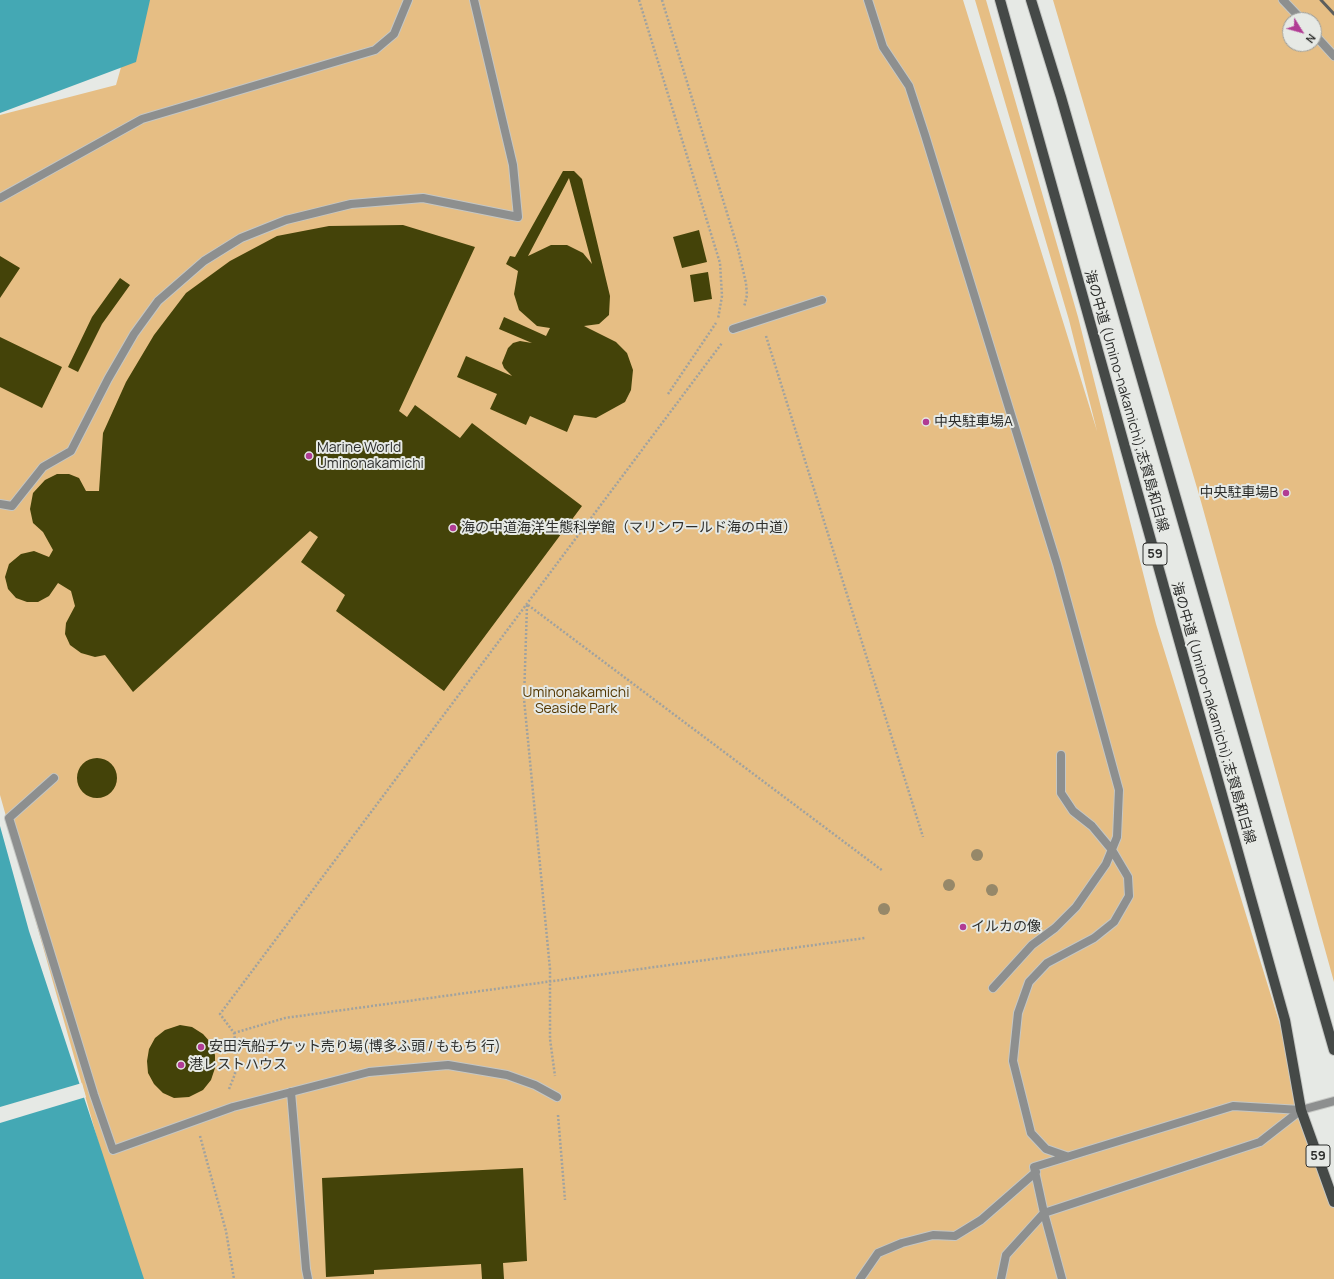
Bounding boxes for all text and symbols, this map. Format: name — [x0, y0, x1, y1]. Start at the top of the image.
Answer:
north arrow — [1282, 12, 1322, 52]
text: N — [1303, 31, 1320, 47]
street label: 海の中道 (Umino-nakamichi);志賀島和白線 — [1080, 268, 1172, 534]
place label: 中央駐車場A — [934, 414, 1013, 430]
marker: 中央駐車場A — [921, 417, 931, 427]
place label: Marine World Uminonakamichi — [317, 440, 424, 472]
marker: Marine World Uminonakamichi — [304, 451, 314, 461]
place label: 中央駐車場B — [1199, 485, 1278, 501]
marker: 中央駐車場B — [1281, 488, 1291, 498]
place label: 海の中道海洋生態科学館（マリンワールド海の中道） — [461, 520, 797, 536]
marker: 海の中道海洋生態科学館（マリンワールド海の中道） — [448, 523, 458, 533]
road number: 59 — [1143, 543, 1167, 565]
street label: 海の中道 (Umino-nakamichi);志賀島和白線 — [1167, 580, 1259, 846]
park label: Uminonakamichi Seaside Park — [523, 685, 629, 718]
place label: イルカの像 — [971, 919, 1041, 935]
marker: イルカの像 — [958, 922, 968, 932]
place label: 安田汽船チケット売り場(博多ふ頭 / ももち 行) — [209, 1039, 501, 1055]
marker: 安田汽船チケット売り場(博多ふ頭 / ももち 行) — [196, 1042, 206, 1052]
place label: 港レストハウス — [189, 1057, 287, 1073]
marker: 港レストハウス — [176, 1060, 186, 1070]
road number: 59 — [1306, 1145, 1330, 1167]

